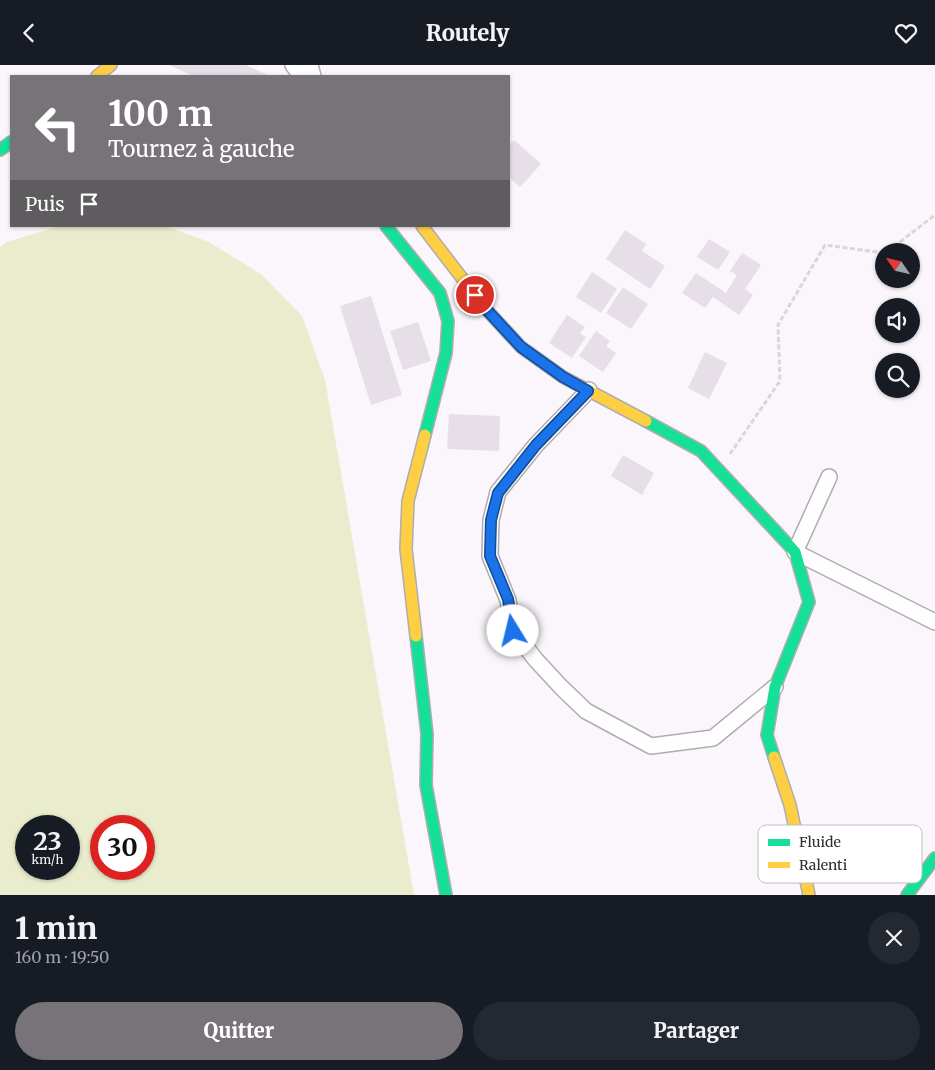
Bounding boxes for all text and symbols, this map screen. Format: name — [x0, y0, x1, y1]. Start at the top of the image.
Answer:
icon: back — [15, 19, 43, 47]
text: Routely — [426, 19, 509, 47]
icon: heart — [892, 19, 920, 47]
text: 100 m — [108, 92, 213, 136]
icon: left — [25, 95, 90, 160]
text: Tournez à gauche — [108, 135, 295, 163]
icon: arrive — [75, 190, 103, 218]
text: Puis — [25, 192, 65, 216]
north arrow — [875, 243, 920, 287]
map controls — [875, 243, 920, 398]
pin — [454, 274, 496, 316]
icon: arrive — [461, 281, 489, 309]
button: sound — [875, 298, 920, 343]
button: search — [875, 353, 920, 398]
position arrow — [486, 604, 538, 656]
speed limit sign: 30 — [90, 815, 155, 880]
text: 23 — [33, 825, 62, 857]
legend — [758, 825, 922, 883]
text: Fluide — [799, 833, 841, 851]
text: km/h — [32, 852, 63, 867]
text: Ralenti — [799, 856, 848, 874]
text: 1 min — [15, 909, 97, 947]
button: close — [868, 912, 920, 964]
text: 160 m · 19:50 — [15, 947, 109, 967]
button: Quitter — [15, 1002, 463, 1060]
button: Partager — [473, 1002, 920, 1060]

